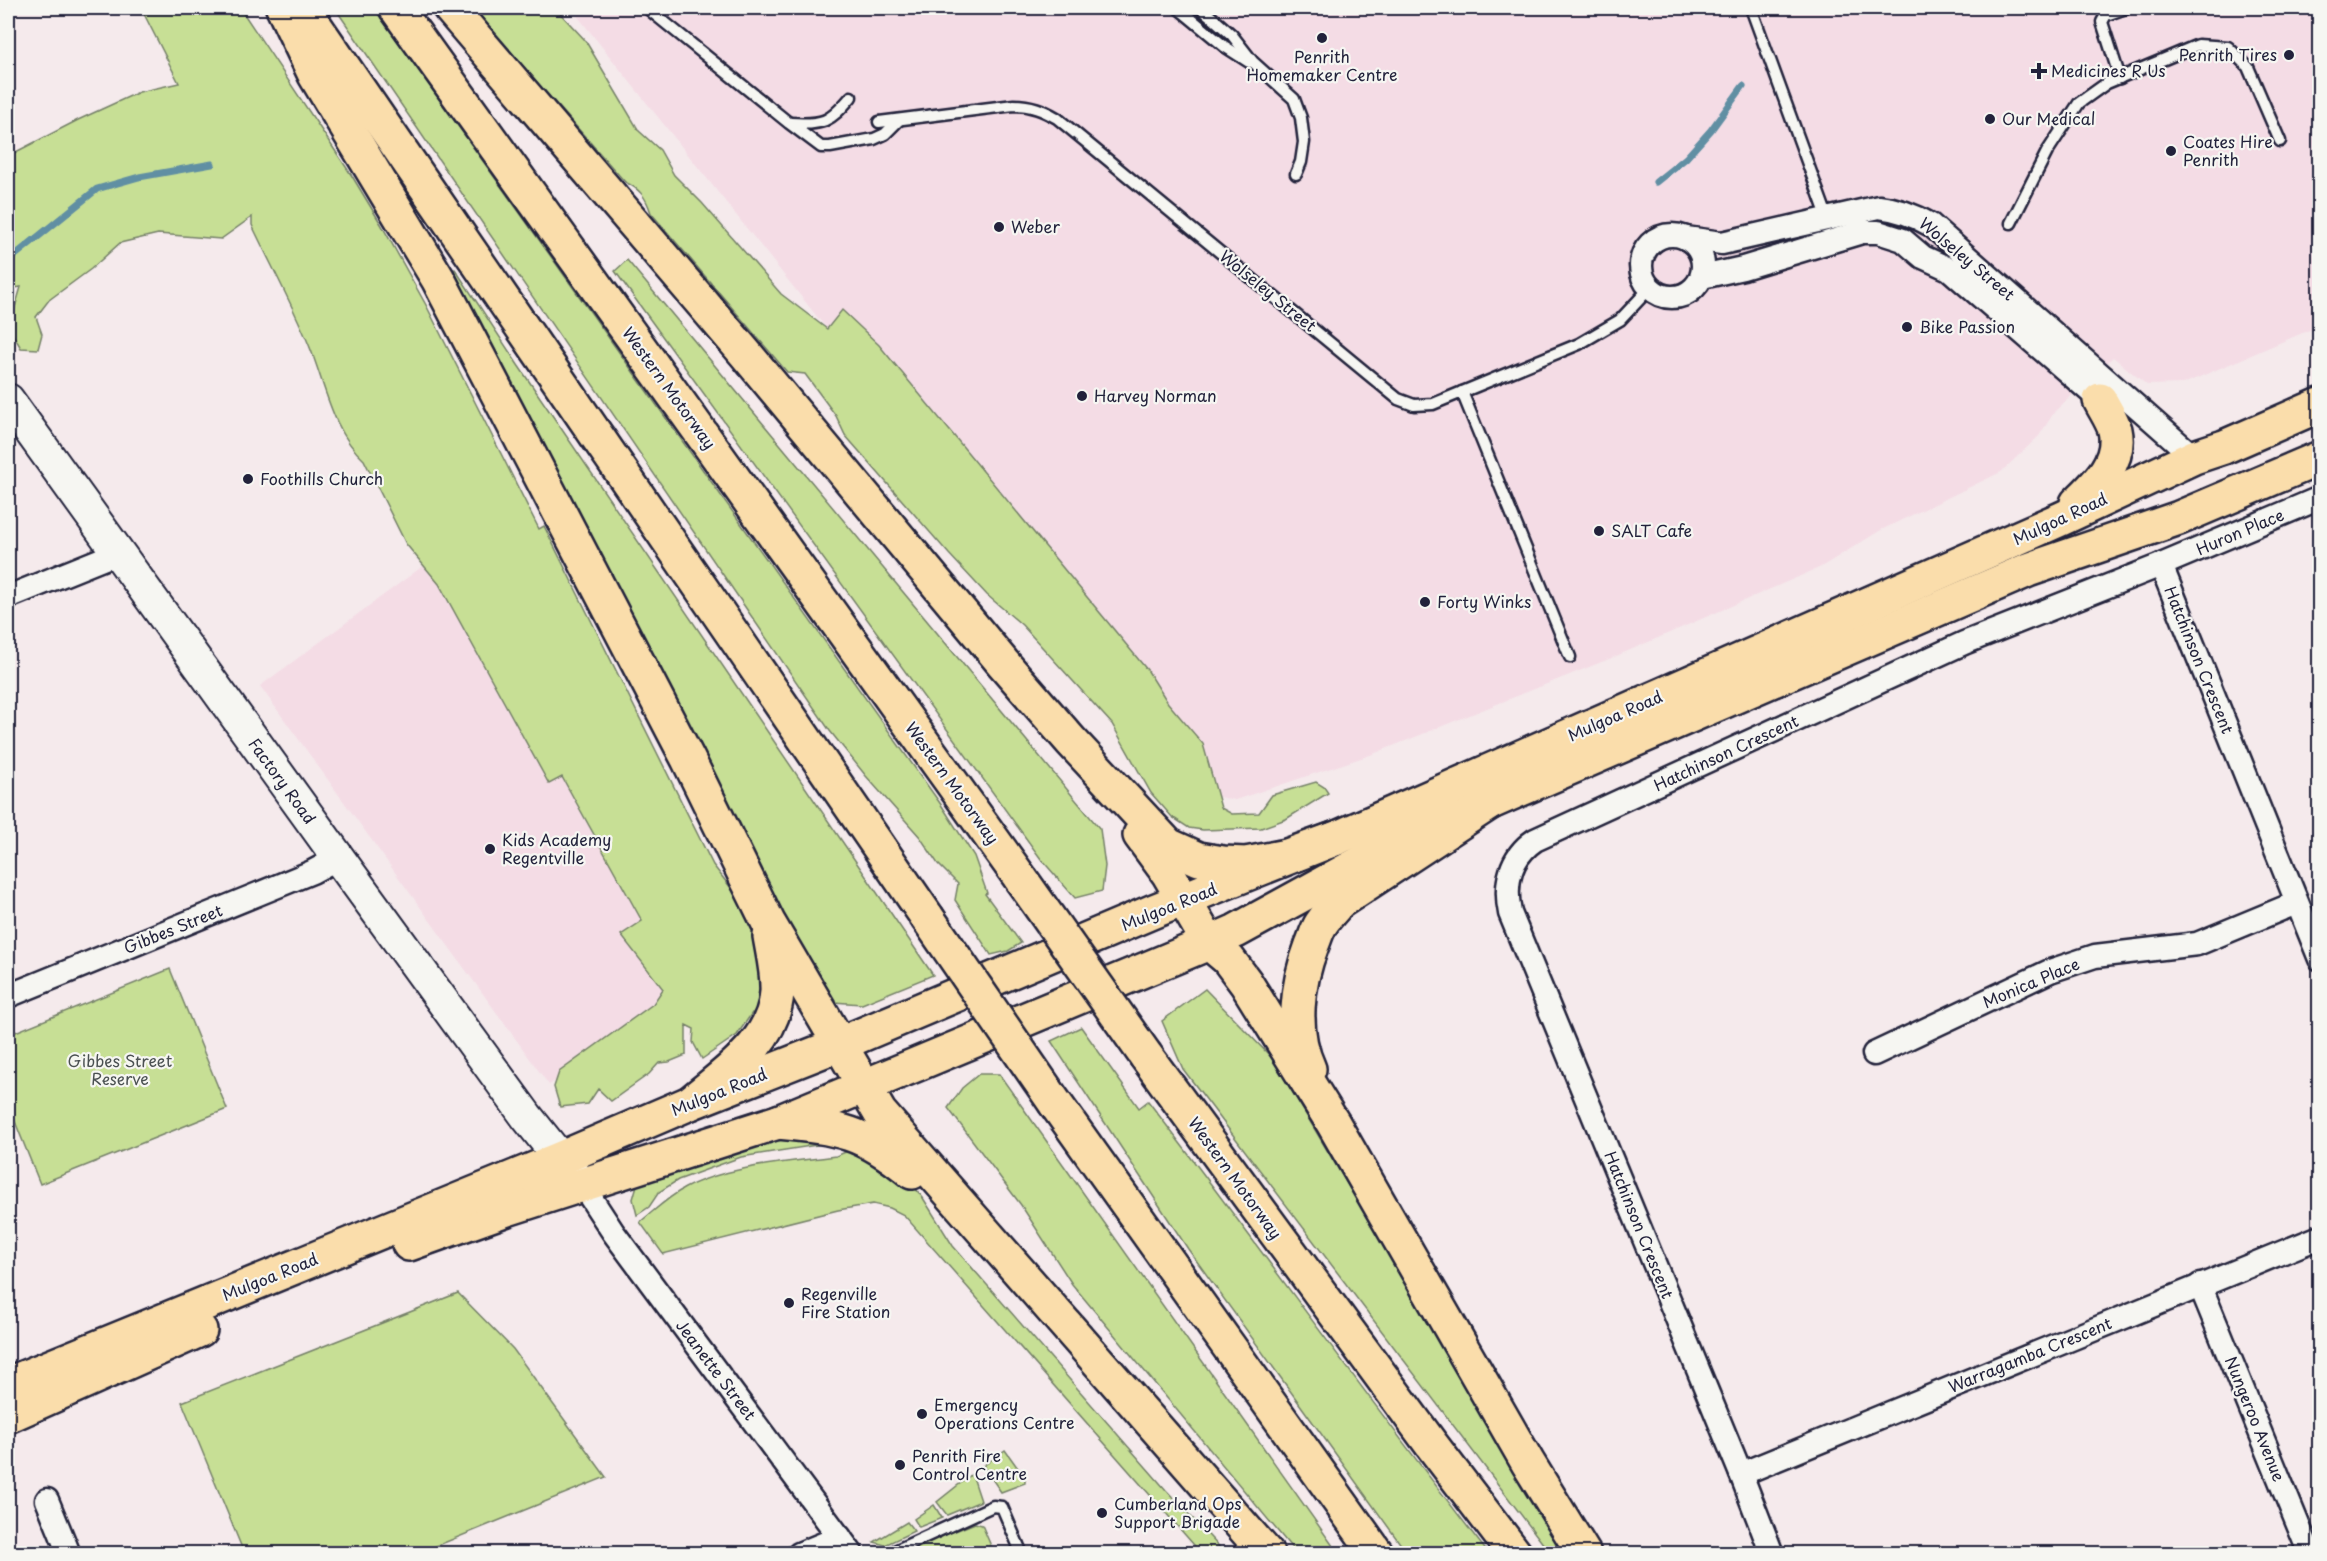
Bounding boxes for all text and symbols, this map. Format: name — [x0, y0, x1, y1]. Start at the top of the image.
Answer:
marker: Penrith Homemaker Centre — [1315, 31, 1329, 45]
place label: Penrith Tires — [2179, 42, 2277, 66]
place label: Penrith Homemaker Centre — [1246, 44, 1398, 86]
marker: Penrith Tires — [2282, 48, 2296, 62]
place label: Medicines R Us — [2051, 58, 2166, 82]
marker: Medicines R Us — [2032, 64, 2046, 78]
place label: Our Medical — [2002, 106, 2095, 130]
marker: Our Medical — [1983, 112, 1997, 126]
place label: Coates Hire Penrith — [2183, 129, 2273, 171]
marker: Coates Hire Penrith — [2164, 144, 2178, 158]
street label: Wolseley Street — [1915, 211, 2021, 306]
place label: Weber — [1011, 214, 1060, 238]
marker: Weber — [992, 220, 1006, 234]
street label: Wolseley Street — [1215, 244, 1323, 337]
place label: Bike Passion — [1919, 314, 2015, 338]
marker: Bike Passion — [1900, 320, 1914, 334]
street label: Western Motorway — [617, 321, 722, 453]
place label: Harvey Norman — [1094, 383, 1217, 407]
marker: Harvey Norman — [1075, 389, 1089, 403]
place label: Foothills Church — [260, 466, 383, 490]
marker: Foothills Church — [241, 472, 255, 486]
street label: Mulgoa Road — [2009, 486, 2111, 550]
street label: Huron Place — [2192, 502, 2287, 560]
place label: SALT Cafe — [1611, 518, 1692, 542]
marker: SALT Cafe — [1592, 524, 1606, 538]
street label: Hatchinson Crescent — [2159, 582, 2241, 737]
place label: Forty Winks — [1437, 589, 1531, 613]
marker: Forty Winks — [1418, 595, 1432, 609]
street label: Mulgoa Road — [1563, 684, 1666, 747]
street label: Hatchinson Crescent — [1649, 708, 1802, 796]
street label: Western Motorway — [900, 716, 1005, 848]
street label: Factory Road — [243, 732, 322, 828]
place label: Kids Academy Regentville — [502, 827, 611, 869]
marker: Kids Academy Regentville — [483, 842, 497, 856]
street label: Mulgoa Road — [1117, 876, 1220, 936]
street label: Gibbes Street — [120, 897, 226, 959]
street label: Monica Place — [1979, 951, 2083, 1013]
park label: Gibbes Street Reserve — [68, 1048, 173, 1090]
street label: Mulgoa Road — [667, 1061, 770, 1121]
street label: Western Motorway — [1183, 1111, 1288, 1243]
street label: Hatchinson Crescent — [1599, 1147, 1681, 1302]
street label: Mulgoa Road — [218, 1246, 321, 1306]
place label: Regenville Fire Station — [801, 1281, 890, 1323]
marker: Regenville Fire Station — [782, 1296, 796, 1310]
street label: Warragamba Crescent — [1944, 1310, 2115, 1398]
street label: Jeanette Street — [671, 1314, 763, 1425]
street label: Nungeroo Avenue — [2220, 1352, 2292, 1485]
place label: Emergency Operations Centre — [934, 1392, 1074, 1434]
marker: Emergency Operations Centre — [915, 1407, 929, 1421]
place label: Penrith Fire Control Centre — [912, 1443, 1027, 1485]
marker: Penrith Fire Control Centre — [893, 1458, 907, 1472]
place label: Cumberland Ops Support Brigade — [1114, 1491, 1242, 1533]
marker: Cumberland Ops Support Brigade — [1095, 1506, 1109, 1520]

